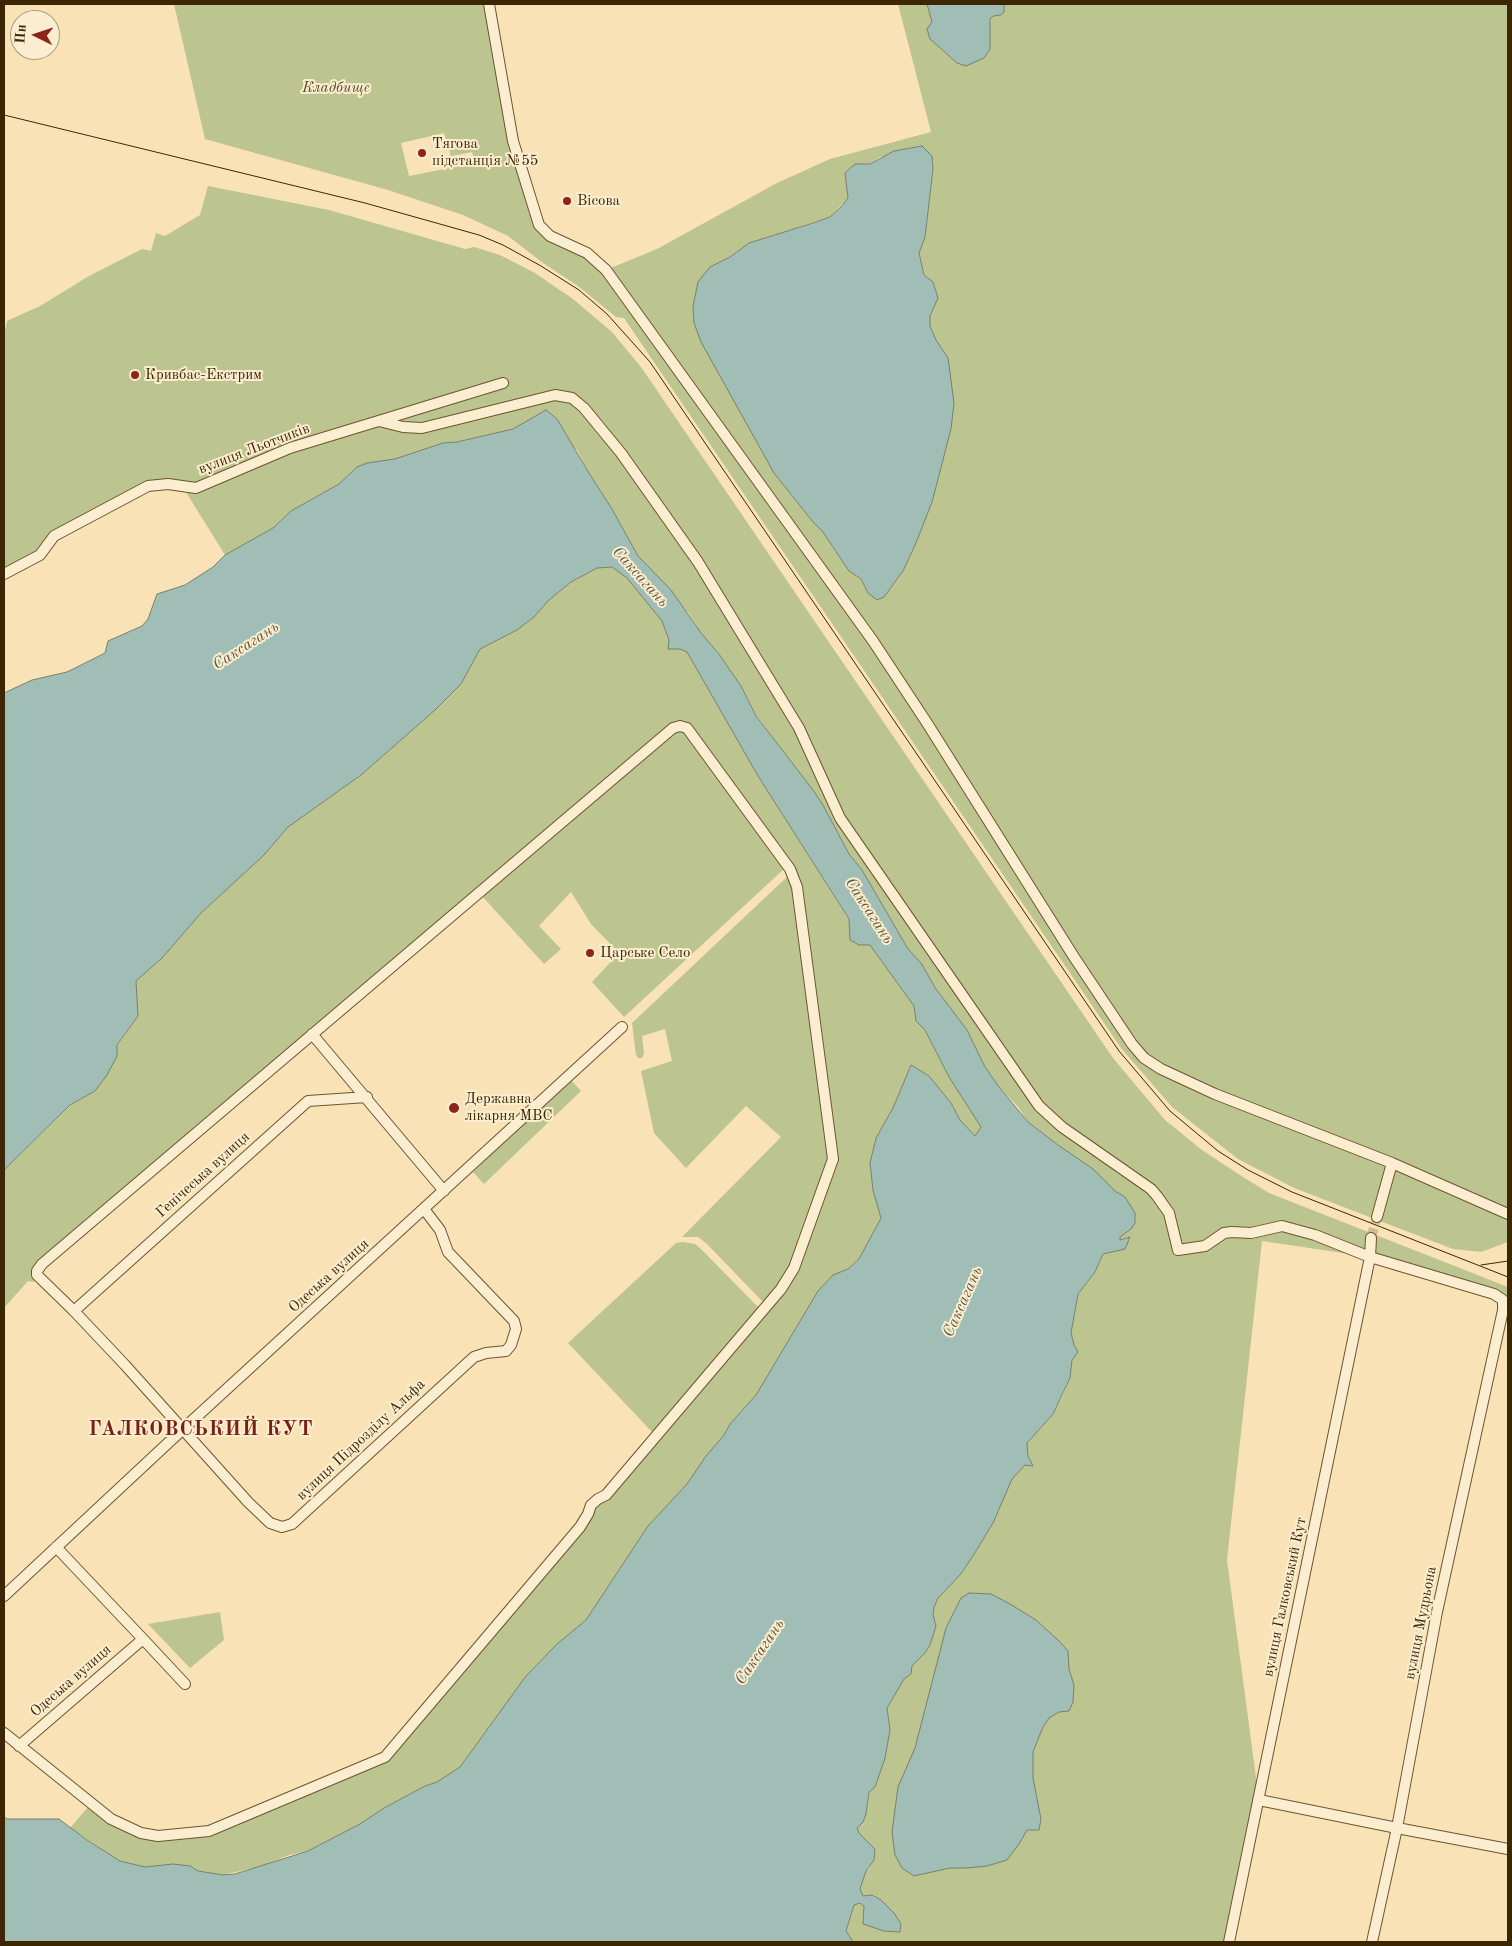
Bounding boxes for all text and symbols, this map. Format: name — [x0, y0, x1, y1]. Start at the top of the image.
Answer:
north arrow — [10, 10, 60, 60]
text: Пн — [13, 24, 29, 44]
park label: Кладбище — [302, 79, 370, 97]
place label: Тягова підстанція №55 — [432, 135, 539, 170]
marker: Тягова підстанція №55 — [416, 147, 428, 159]
place label: Вісова — [577, 192, 620, 210]
marker: Вісова — [561, 195, 573, 207]
place label: Кривбас-Екстрим — [145, 366, 262, 384]
marker: Кривбас-Екстрим — [129, 369, 141, 381]
street label: вулиця Льотчиків — [196, 420, 312, 478]
water label: Саксагань — [608, 543, 672, 611]
water label: Саксагань — [209, 617, 283, 675]
water label: Саксагань — [840, 874, 898, 948]
place label: Царське Село — [600, 944, 691, 962]
marker: Царське Село — [584, 947, 596, 959]
place label: Державна лікарня МВС — [465, 1090, 553, 1125]
marker: Державна лікарня МВС — [447, 1101, 461, 1115]
street label: Генічеська вулиця — [152, 1128, 254, 1222]
street label: Одеська вулиця — [285, 1235, 373, 1317]
water label: Саксагань — [939, 1264, 987, 1340]
street label: вулиця Підрозділу Альфа — [293, 1376, 429, 1504]
district label: ГАЛКОВСЬКИЙ КУТ — [87, 1418, 315, 1442]
street label: вулиця Галковський Кут — [1259, 1516, 1311, 1678]
street label: вулиця Мудрьона — [1401, 1565, 1441, 1681]
water label: Саксагань — [731, 1615, 789, 1689]
street label: Одеська вулиця — [27, 1641, 115, 1721]

